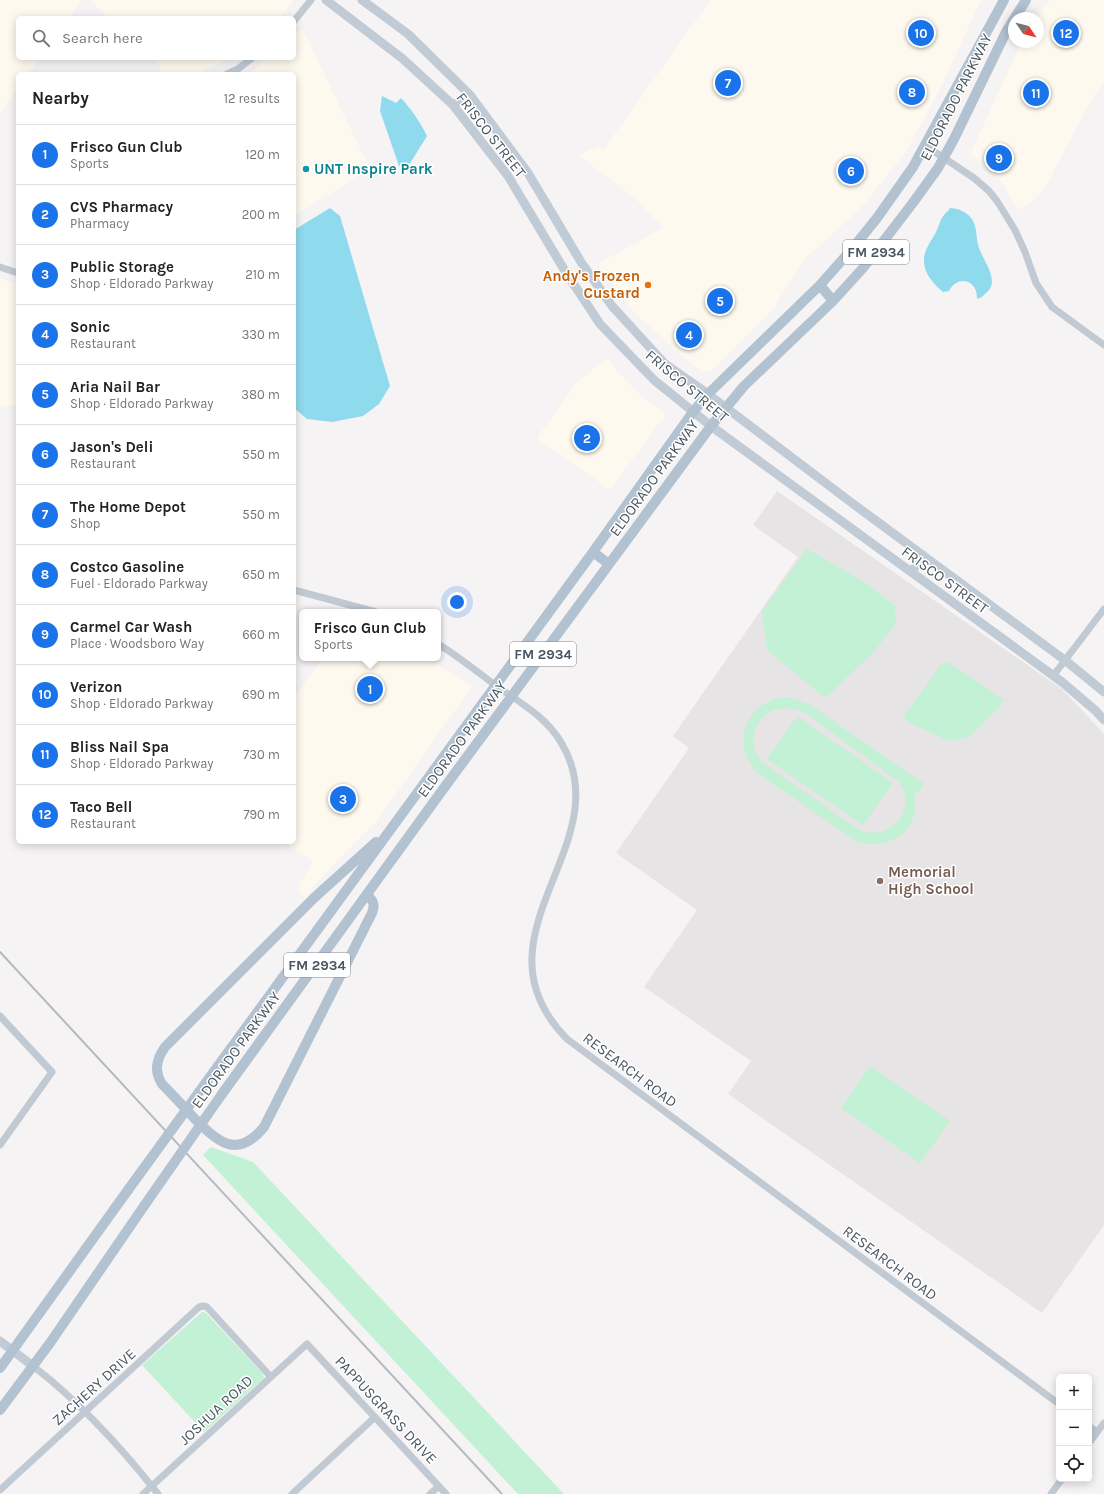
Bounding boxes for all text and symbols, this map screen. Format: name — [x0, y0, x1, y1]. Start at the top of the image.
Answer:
north arrow — [1008, 12, 1044, 48]
search box — [16, 16, 296, 60]
pin: 10 — [908, 18, 934, 48]
pin: 12 — [1053, 18, 1079, 48]
icon: search — [30, 27, 52, 49]
text: Search here — [62, 29, 143, 47]
street label: ELDORADO PARKWAY — [916, 30, 996, 163]
pin: 7 — [715, 68, 741, 98]
pin: 8 — [899, 77, 925, 107]
pin: 11 — [1023, 78, 1049, 108]
text: Nearby — [32, 88, 89, 108]
street label: FRISCO STREET — [452, 89, 530, 181]
text: 12 results — [224, 91, 280, 106]
text: Frisco Gun Club — [70, 138, 183, 156]
pin: 9 — [986, 143, 1012, 173]
text: 1 — [43, 147, 47, 162]
text: 120 m — [245, 147, 280, 162]
text: Sports — [70, 156, 109, 171]
pin: 6 — [838, 156, 864, 186]
place label: UNT Inspire Park — [314, 160, 433, 178]
marker: UNT Inspire Park — [301, 164, 311, 174]
text: CVS Pharmacy — [70, 198, 173, 216]
text: 2 — [41, 207, 49, 222]
text: 200 m — [242, 207, 280, 222]
text: Pharmacy — [70, 216, 129, 231]
road number: FM 2934 — [843, 240, 909, 264]
text: Public Storage — [70, 258, 174, 276]
text: 3 — [41, 267, 49, 282]
text: 210 m — [245, 267, 280, 282]
place label: Andy's Frozen Custard — [543, 267, 640, 302]
text: Shop · Eldorado Parkway — [70, 276, 213, 291]
marker: Andy's Frozen Custard — [643, 280, 653, 290]
pin: 5 — [707, 286, 733, 316]
text: Sonic — [70, 318, 110, 336]
pin: 4 — [676, 320, 702, 350]
text: 4 — [41, 327, 49, 342]
text: 330 m — [242, 327, 280, 342]
text: Restaurant — [70, 336, 136, 351]
street label: FRISCO STREET — [642, 346, 733, 426]
text: Aria Nail Bar — [70, 378, 160, 396]
text: 5 — [41, 387, 49, 402]
text: 380 m — [241, 387, 280, 402]
text: Shop · Eldorado Parkway — [70, 396, 213, 411]
street label: ELDORADO PARKWAY — [606, 415, 703, 540]
pin: 2 — [574, 423, 600, 453]
text: Jason's Deli — [70, 438, 153, 456]
text: 6 — [41, 447, 49, 462]
text: 550 m — [242, 447, 280, 462]
text: Restaurant — [70, 456, 136, 471]
text: The Home Depot — [70, 498, 186, 516]
text: 7 — [42, 507, 48, 522]
text: 550 m — [242, 507, 280, 522]
text: Shop — [70, 516, 100, 531]
street label: FRISCO STREET — [898, 542, 992, 618]
text: Costco Gasoline — [70, 558, 184, 576]
text: 8 — [41, 567, 49, 582]
text: 650 m — [242, 567, 280, 582]
text: Fuel · Eldorado Parkway — [70, 576, 208, 591]
your location — [447, 592, 467, 612]
popup — [299, 609, 441, 661]
text: Carmel Car Wash — [70, 618, 192, 636]
text: Frisco Gun Club — [314, 619, 426, 637]
text: 9 — [41, 627, 49, 642]
text: 660 m — [242, 627, 280, 642]
text: Place · Woodsboro Way — [70, 636, 204, 651]
text: Sports — [314, 637, 353, 652]
road number: FM 2934 — [510, 642, 576, 666]
pin: 1 — [357, 674, 383, 704]
street label: ELDORADO PARKWAY — [414, 676, 511, 801]
text: Verizon — [70, 678, 122, 696]
text: 10 — [39, 687, 51, 702]
text: 690 m — [242, 687, 280, 702]
text: Shop · Eldorado Parkway — [70, 696, 213, 711]
text: Bliss Nail Spa — [70, 738, 169, 756]
text: 11 — [40, 747, 50, 762]
text: 730 m — [243, 747, 280, 762]
text: Shop · Eldorado Parkway — [70, 756, 213, 771]
pin: 3 — [330, 784, 356, 814]
text: Taco Bell — [70, 798, 132, 816]
text: 12 — [39, 807, 51, 822]
text: 790 m — [243, 807, 280, 822]
text: Restaurant — [70, 816, 136, 831]
place label: Memorial High School — [888, 863, 974, 898]
marker: Memorial High School — [875, 876, 885, 886]
road number: FM 2934 — [284, 953, 350, 977]
street label: ELDORADO PARKWAY — [188, 987, 285, 1112]
street label: RESEARCH ROAD — [579, 1029, 681, 1111]
street label: RESEARCH ROAD — [839, 1222, 941, 1304]
street label: ZACHERY DRIVE — [48, 1345, 140, 1429]
street label: PAPPUSGRASS DRIVE — [331, 1352, 441, 1468]
street label: JOSHUA ROAD — [175, 1371, 257, 1449]
map controls — [1056, 1374, 1092, 1482]
button: + — [1056, 1374, 1092, 1410]
button: − — [1056, 1410, 1092, 1446]
button: locate — [1056, 1446, 1092, 1482]

